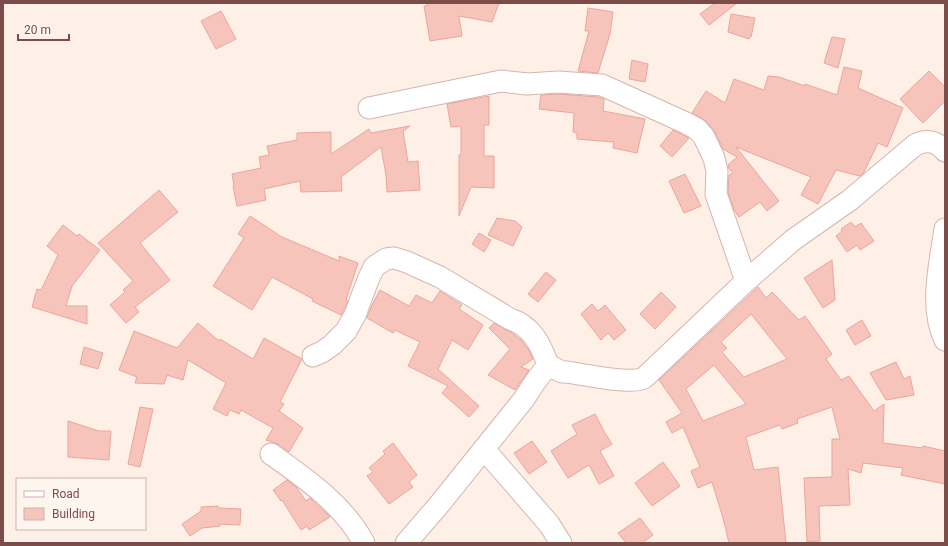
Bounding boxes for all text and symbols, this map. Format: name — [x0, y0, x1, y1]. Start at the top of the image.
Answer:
scale bar — [18, 16, 69, 42]
text: 20 m — [24, 23, 51, 37]
legend — [16, 478, 146, 530]
text: Road — [52, 487, 80, 501]
text: Building — [52, 507, 95, 521]

